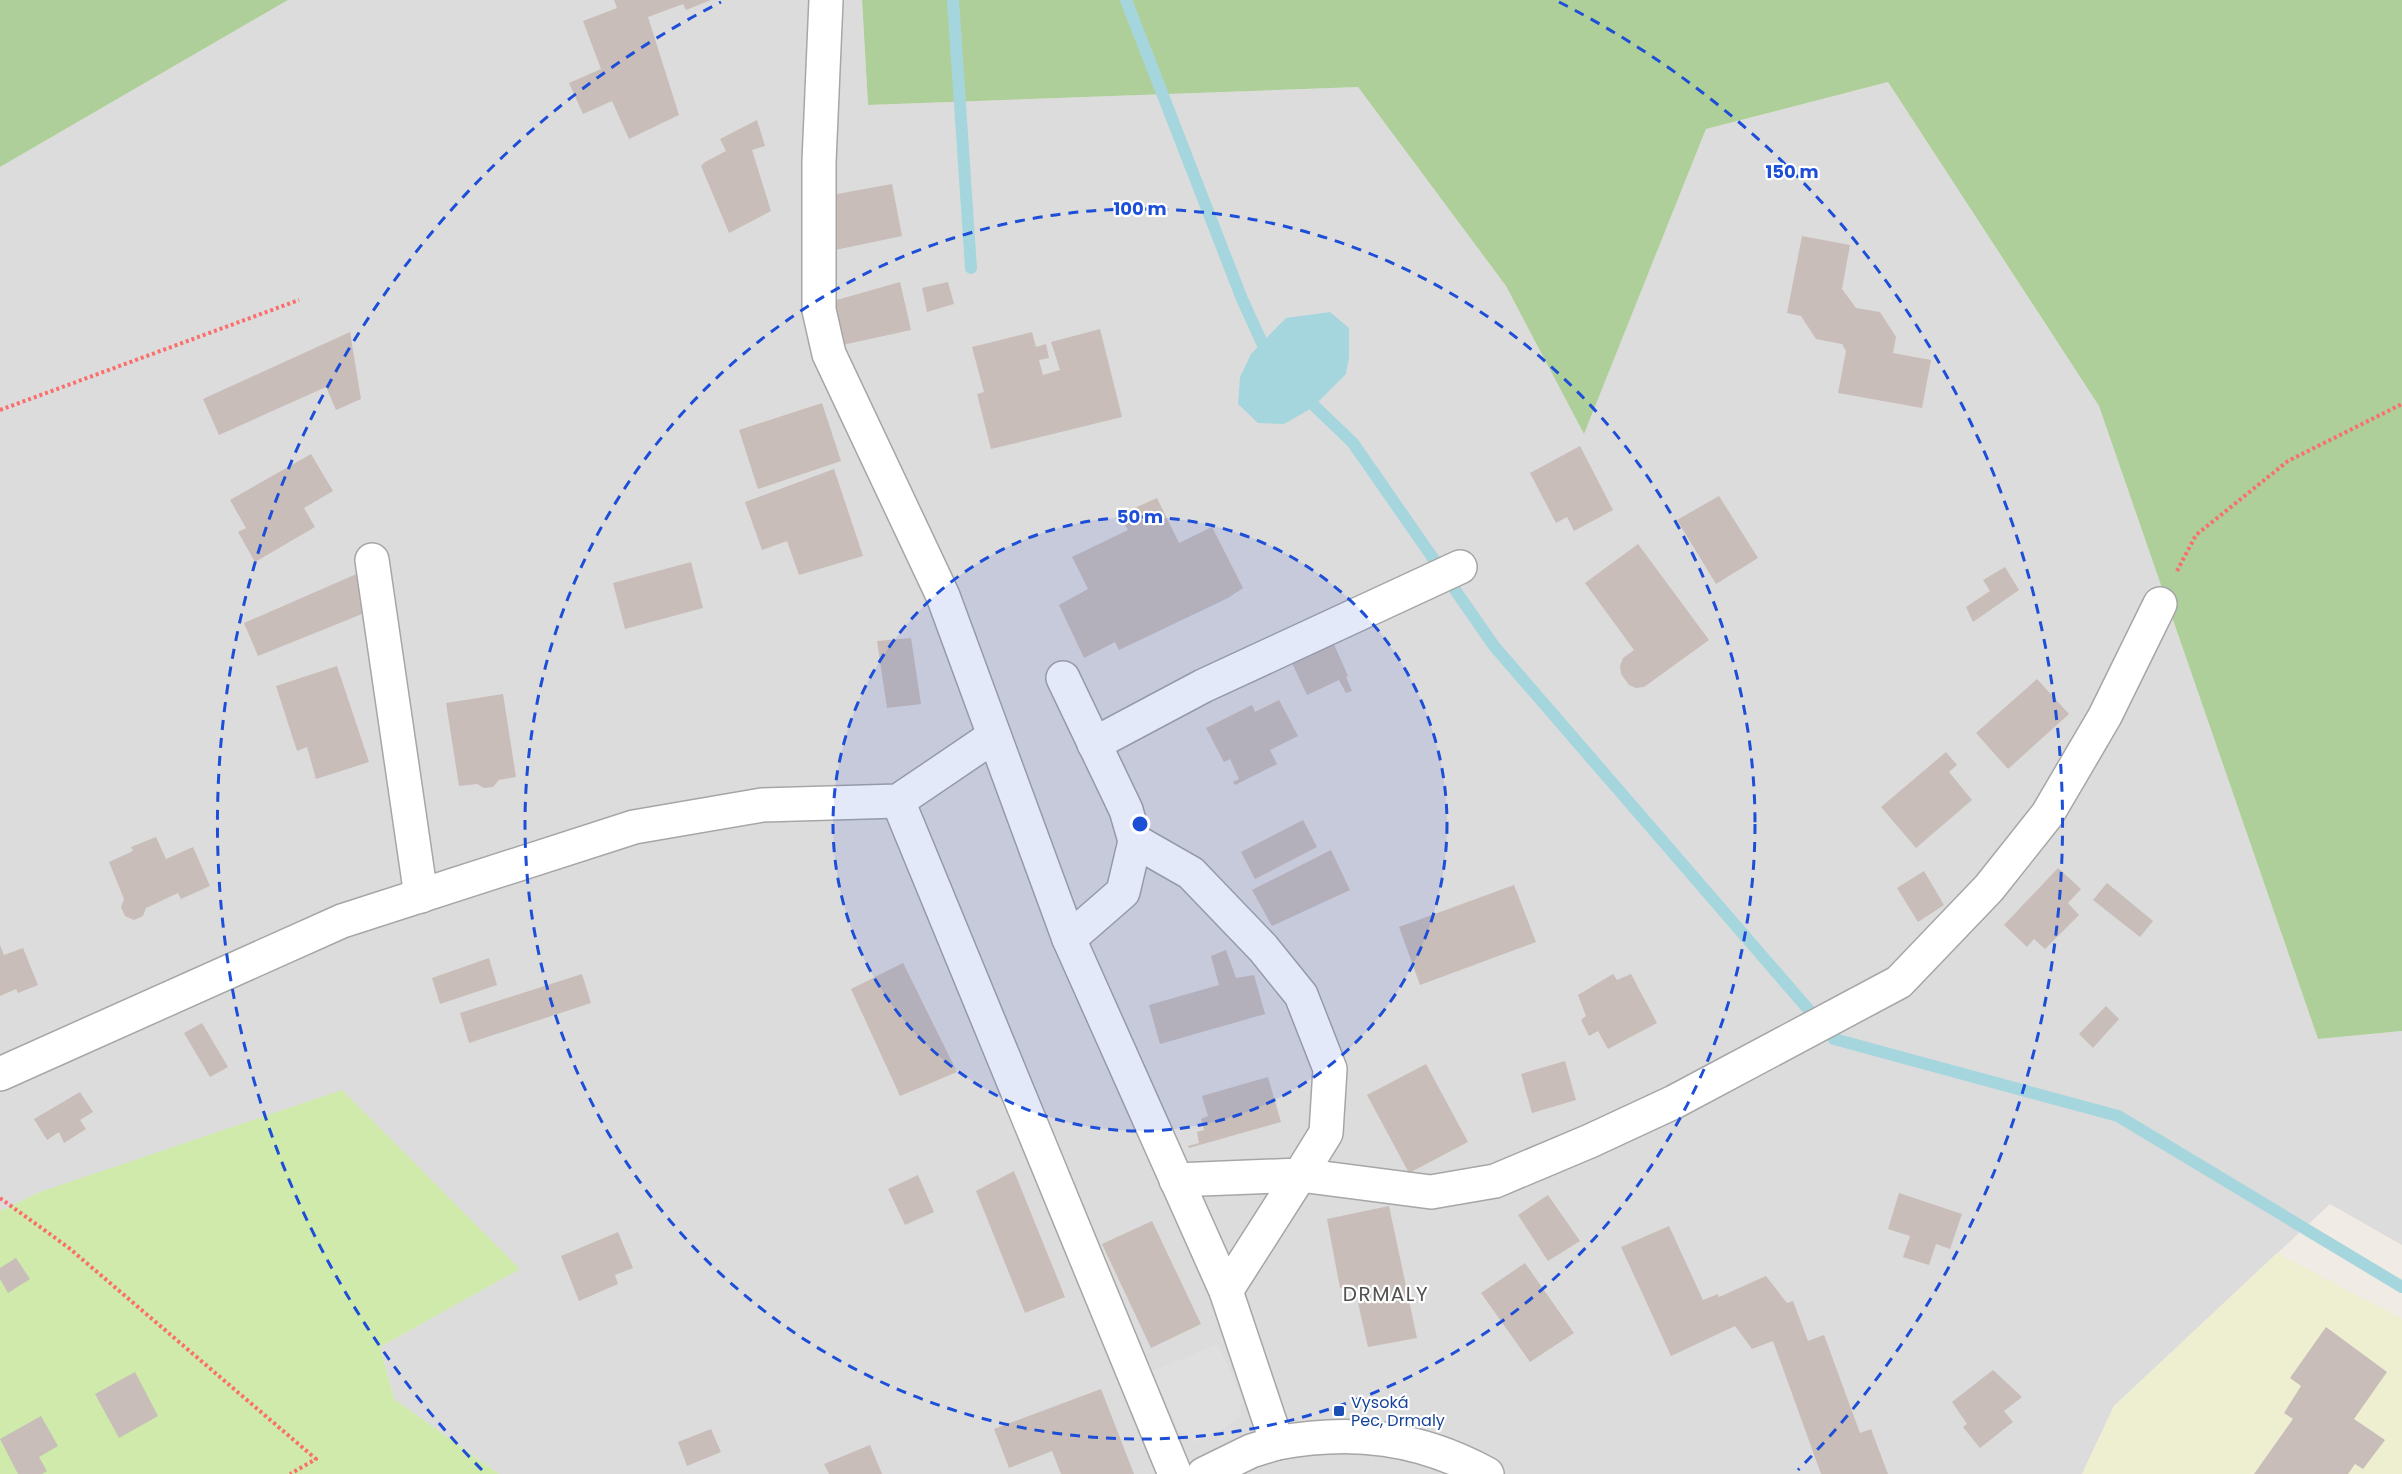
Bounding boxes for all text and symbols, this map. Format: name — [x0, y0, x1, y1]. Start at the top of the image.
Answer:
text: 150 m — [1765, 159, 1819, 184]
text: 100 m — [1113, 196, 1167, 221]
text: 50 m — [1117, 504, 1163, 529]
centre of rings — [1130, 814, 1150, 834]
district label: DRMALY — [1343, 1280, 1429, 1308]
place label: Vysoká Pec, Drmaly — [1351, 1391, 1445, 1432]
marker: Vysoká Pec, Drmaly — [1332, 1404, 1346, 1418]

